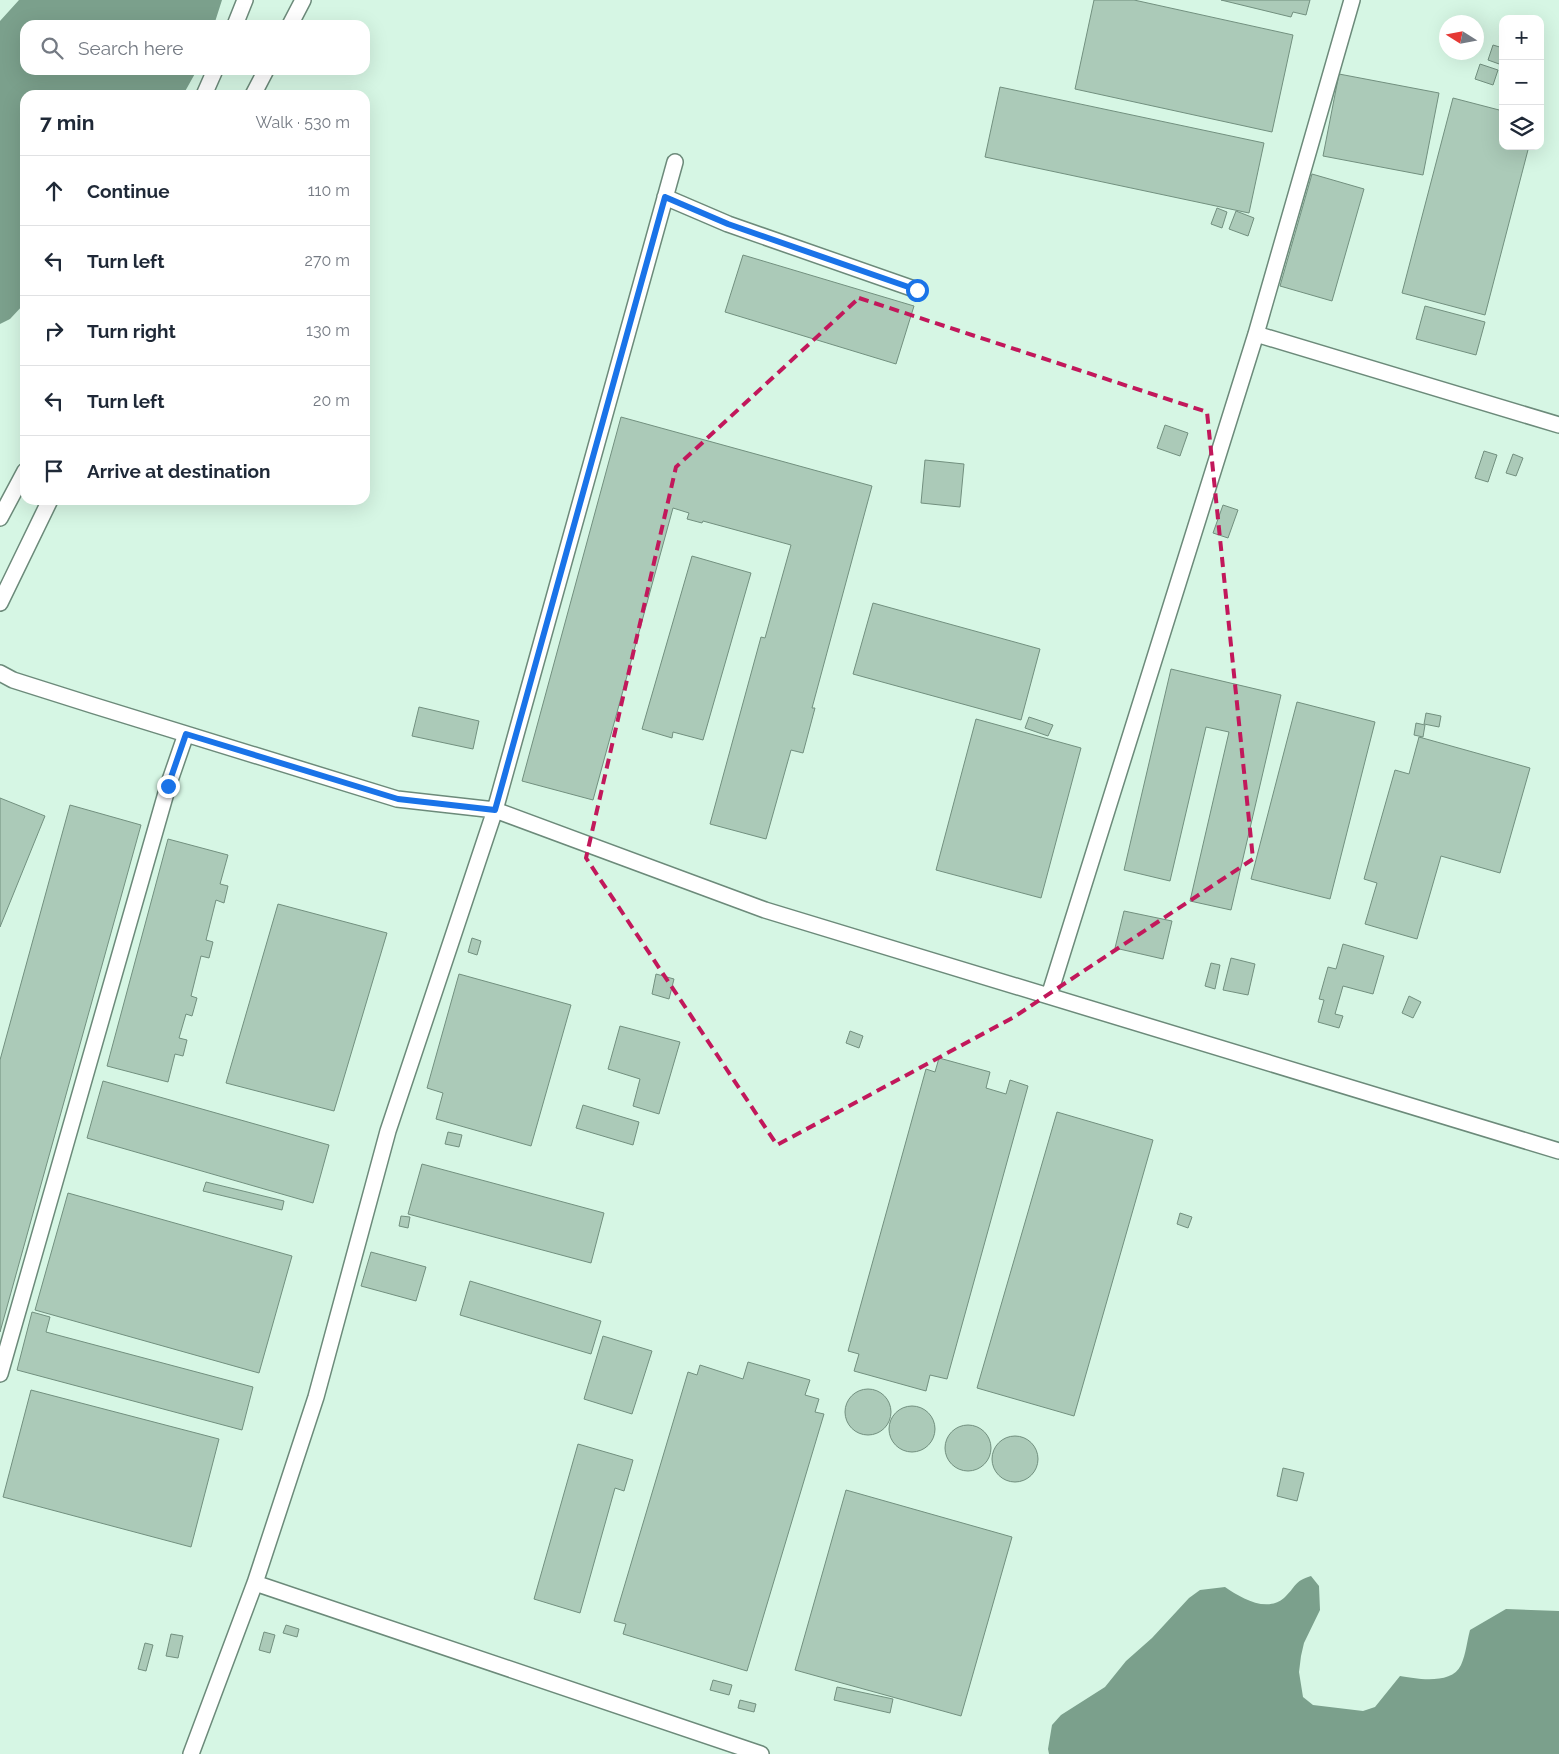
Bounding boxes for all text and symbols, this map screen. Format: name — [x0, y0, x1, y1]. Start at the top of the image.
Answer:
north arrow — [1439, 15, 1484, 60]
map controls — [1499, 15, 1544, 150]
button: + — [1499, 15, 1544, 60]
search box — [20, 20, 370, 75]
icon: search — [38, 34, 66, 62]
text: Search here — [78, 37, 184, 59]
button: − — [1499, 60, 1544, 105]
button: layers — [1499, 105, 1544, 150]
text: 7 min — [40, 110, 94, 135]
text: Walk · 530 m — [256, 113, 350, 132]
icon: ahead — [40, 177, 68, 205]
text: Continue — [87, 180, 170, 202]
text: 110 m — [308, 181, 350, 200]
icon: left — [40, 247, 68, 275]
text: Turn left — [87, 250, 164, 272]
text: 270 m — [305, 251, 350, 270]
route start — [906, 279, 929, 302]
icon: right — [40, 317, 68, 345]
text: Turn right — [87, 320, 176, 342]
text: 130 m — [306, 321, 350, 340]
icon: left — [40, 387, 68, 415]
text: Turn left — [87, 390, 164, 412]
text: 20 m — [313, 391, 350, 410]
icon: arrive — [40, 457, 68, 485]
text: Arrive at destination — [87, 460, 271, 482]
route end — [157, 775, 180, 798]

